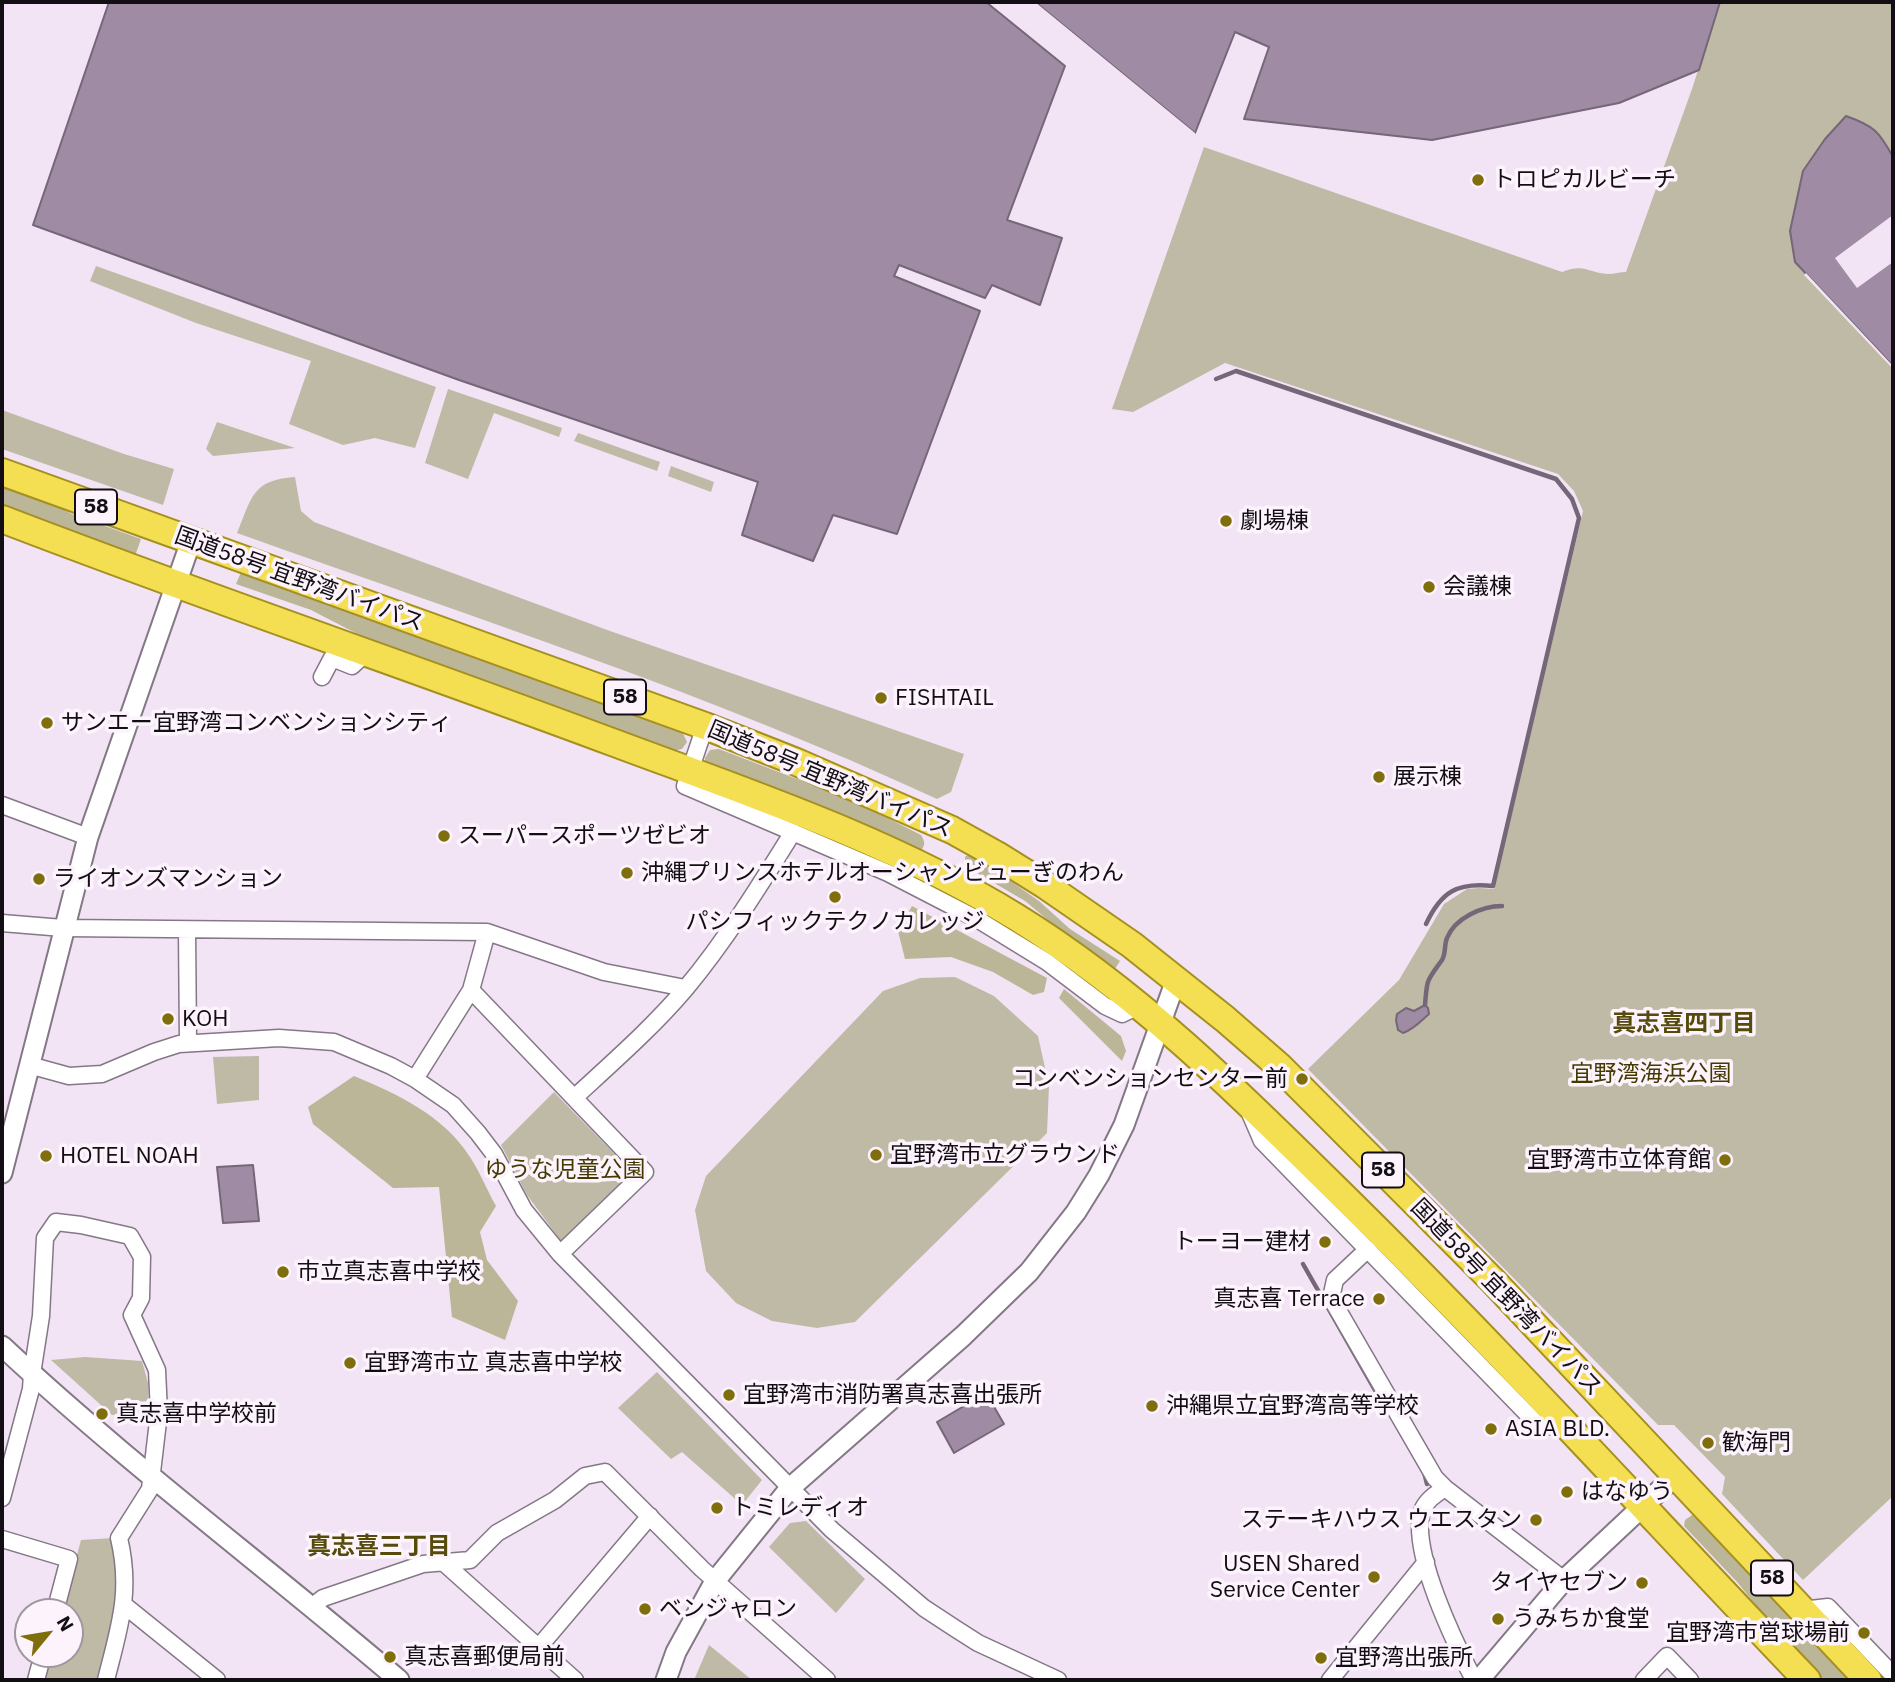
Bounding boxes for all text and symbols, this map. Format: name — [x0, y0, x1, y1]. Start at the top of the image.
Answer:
place label: トロピカルビーチ — [1492, 166, 1676, 194]
marker: トロピカルビーチ — [1470, 172, 1486, 188]
road number: 58 — [75, 490, 117, 524]
place label: 劇場棟 — [1240, 507, 1309, 535]
marker: 劇場棟 — [1218, 513, 1234, 529]
street label: 国道58号 宜野湾バイパス — [171, 522, 427, 638]
place label: 会議棟 — [1443, 573, 1512, 601]
marker: 会議棟 — [1421, 579, 1437, 595]
road number: 58 — [604, 680, 646, 714]
place label: FISHTAIL — [895, 684, 994, 712]
marker: FISHTAIL — [873, 690, 889, 706]
place label: サンエー宜野湾コンベンションシティ — [61, 709, 452, 737]
marker: サンエー宜野湾コンベンションシティ — [39, 715, 55, 731]
street label: 国道58号 宜野湾バイパス — [704, 716, 956, 844]
place label: 展示棟 — [1393, 763, 1462, 791]
marker: 展示棟 — [1371, 769, 1387, 785]
place label: スーパースポーツゼビオ — [458, 822, 711, 850]
marker: スーパースポーツゼビオ — [436, 828, 452, 844]
place label: 沖縄プリンスホテルオーシャンビューぎのわん — [641, 859, 1124, 887]
place label: ライオンズマンション — [53, 865, 283, 893]
marker: 沖縄プリンスホテルオーシャンビューぎのわん — [619, 865, 635, 881]
marker: ライオンズマンション — [31, 871, 47, 887]
marker: パシフィックテクノカレッジ — [827, 889, 843, 905]
place label: パシフィックテクノカレッジ — [686, 908, 984, 936]
place label: KOH — [182, 1005, 229, 1033]
district label: 真志喜四丁目 — [1612, 1010, 1756, 1038]
marker: KOH — [160, 1011, 176, 1027]
park label: 宜野湾海浜公園 — [1571, 1060, 1731, 1088]
place label: コンベンションセンター前 — [1012, 1065, 1288, 1093]
marker: コンベンションセンター前 — [1294, 1071, 1310, 1087]
place label: 宜野湾市立グラウンド — [890, 1141, 1120, 1169]
place label: HOTEL NOAH — [60, 1142, 199, 1170]
place label: 宜野湾市立体育館 — [1527, 1146, 1711, 1174]
marker: 宜野湾市立グラウンド — [868, 1147, 884, 1163]
marker: HOTEL NOAH — [38, 1148, 54, 1164]
road number: 58 — [1362, 1152, 1404, 1188]
marker: 宜野湾市立体育館 — [1717, 1152, 1733, 1168]
park label: ゆうな児童公園 — [485, 1156, 645, 1184]
street label: 国道58号 宜野湾バイパス — [1405, 1194, 1607, 1402]
place label: トーヨー建材 — [1173, 1228, 1311, 1256]
marker: トーヨー建材 — [1317, 1234, 1333, 1250]
place label: 市立真志喜中学校 — [297, 1258, 481, 1286]
marker: 市立真志喜中学校 — [275, 1264, 291, 1280]
place label: 真志喜 Terrace — [1213, 1285, 1365, 1313]
marker: 真志喜 Terrace — [1371, 1291, 1387, 1307]
place label: 宜野湾市立 真志喜中学校 — [364, 1349, 622, 1377]
marker: 宜野湾市立 真志喜中学校 — [342, 1355, 358, 1371]
place label: 宜野湾市消防署真志喜出張所 — [743, 1381, 1042, 1409]
marker: 宜野湾市消防署真志喜出張所 — [721, 1387, 737, 1403]
place label: 沖縄県立宜野湾高等学校 — [1166, 1392, 1419, 1420]
marker: 沖縄県立宜野湾高等学校 — [1144, 1398, 1160, 1414]
place label: 真志喜中学校前 — [116, 1400, 277, 1428]
marker: 真志喜中学校前 — [94, 1406, 110, 1422]
place label: ASIA BLD. — [1505, 1415, 1610, 1443]
marker: ASIA BLD. — [1483, 1421, 1499, 1437]
place label: 歓海門 — [1722, 1429, 1791, 1457]
marker: 歓海門 — [1700, 1435, 1716, 1451]
place label: はなゆう — [1581, 1478, 1673, 1506]
marker: はなゆう — [1559, 1484, 1575, 1500]
place label: トミレディオ — [731, 1494, 869, 1522]
marker: トミレディオ — [709, 1500, 725, 1516]
place label: ステーキハウス ウエスタン — [1241, 1506, 1522, 1534]
marker: ステーキハウス ウエスタン — [1528, 1512, 1544, 1528]
district label: 真志喜三丁目 — [307, 1533, 451, 1561]
place label: USEN Shared Service Center — [1210, 1550, 1360, 1604]
road number: 58 — [1751, 1560, 1793, 1596]
marker: USEN Shared Service Center — [1366, 1569, 1382, 1585]
place label: タイヤセブン — [1490, 1569, 1628, 1597]
marker: タイヤセブン — [1634, 1575, 1650, 1591]
place label: ベンジャロン — [659, 1595, 797, 1623]
north arrow — [14, 1598, 84, 1668]
marker: ベンジャロン — [637, 1601, 653, 1617]
place label: うみちか食堂 — [1512, 1605, 1650, 1633]
marker: うみちか食堂 — [1490, 1611, 1506, 1627]
text: N — [52, 1612, 79, 1635]
place label: 宜野湾市営球場前 — [1666, 1619, 1850, 1647]
marker: 宜野湾市営球場前 — [1856, 1625, 1872, 1641]
place label: 真志喜郵便局前 — [404, 1643, 565, 1671]
place label: 宜野湾出張所 — [1335, 1644, 1473, 1672]
marker: 真志喜郵便局前 — [382, 1649, 398, 1665]
marker: 宜野湾出張所 — [1313, 1650, 1329, 1666]

